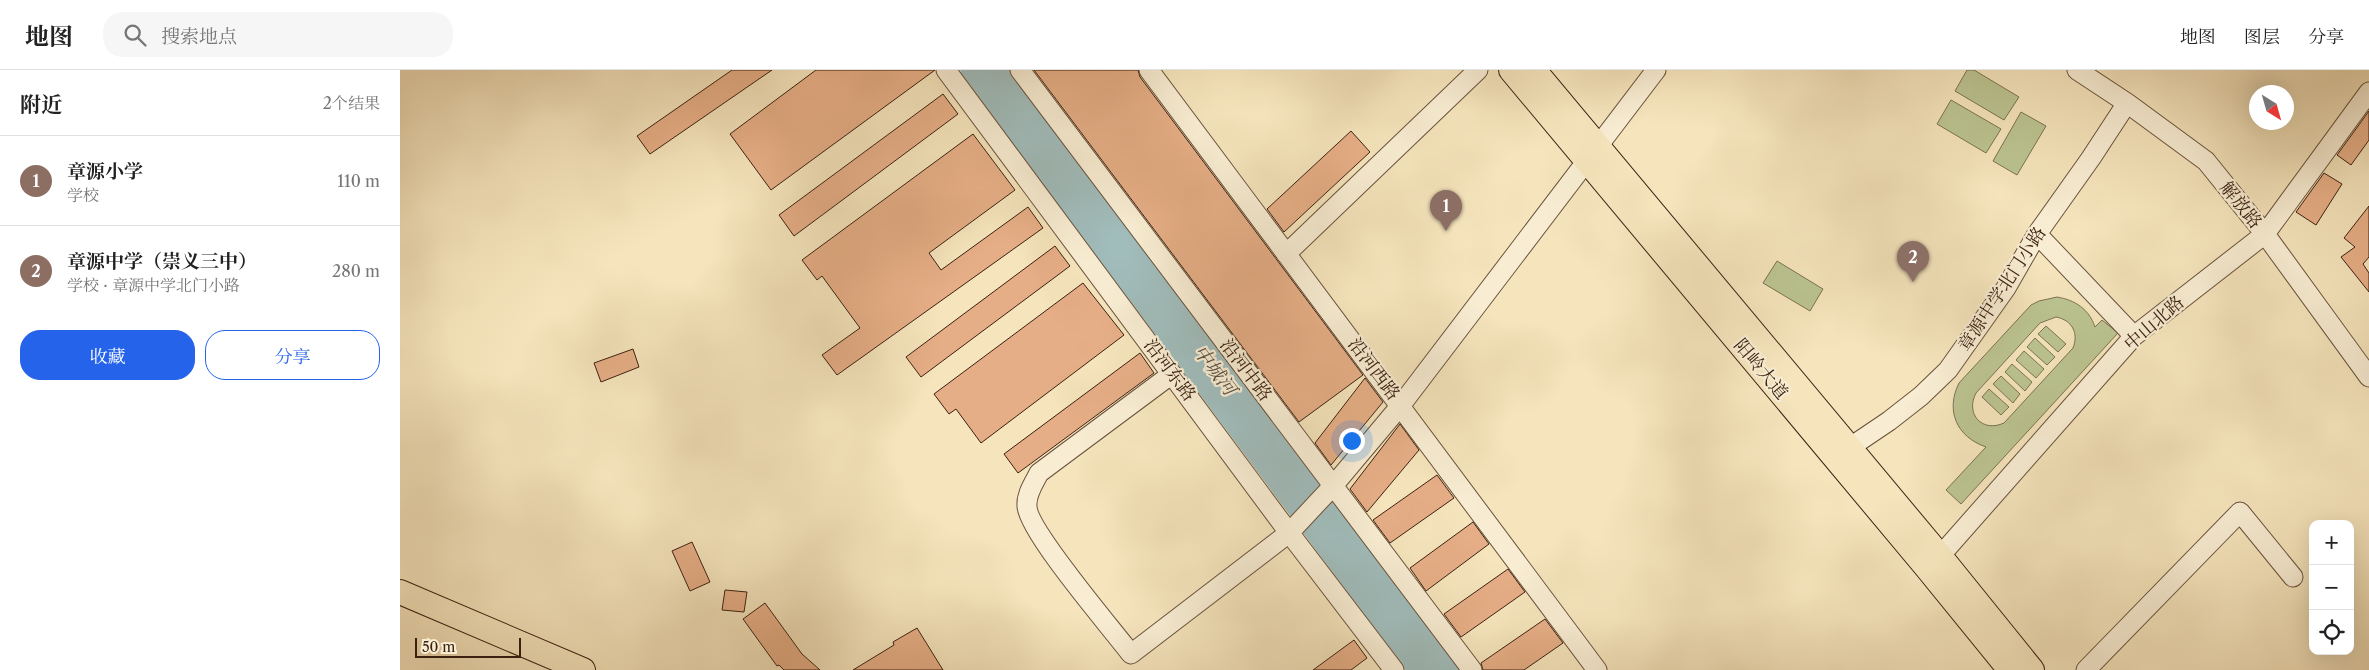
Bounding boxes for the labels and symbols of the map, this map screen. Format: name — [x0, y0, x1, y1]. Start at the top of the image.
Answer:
north arrow — [2249, 85, 2294, 130]
street label: 解放路 — [2215, 177, 2267, 233]
pin: 1 — [1430, 190, 1462, 231]
street label: 章源中学北门小路 — [1954, 223, 2050, 355]
pin: 2 — [1897, 241, 1929, 282]
street label: 中山北路 — [2120, 291, 2188, 355]
street label: 沿河西路 — [1344, 334, 1404, 404]
street label: 阳岭大道 — [1729, 334, 1793, 404]
street label: 沿河东路 — [1140, 335, 1200, 405]
street label: 沿河中路 — [1216, 335, 1276, 405]
water label: 中城河 — [1189, 340, 1243, 402]
your location — [1339, 428, 1365, 454]
scale bar — [415, 635, 521, 658]

